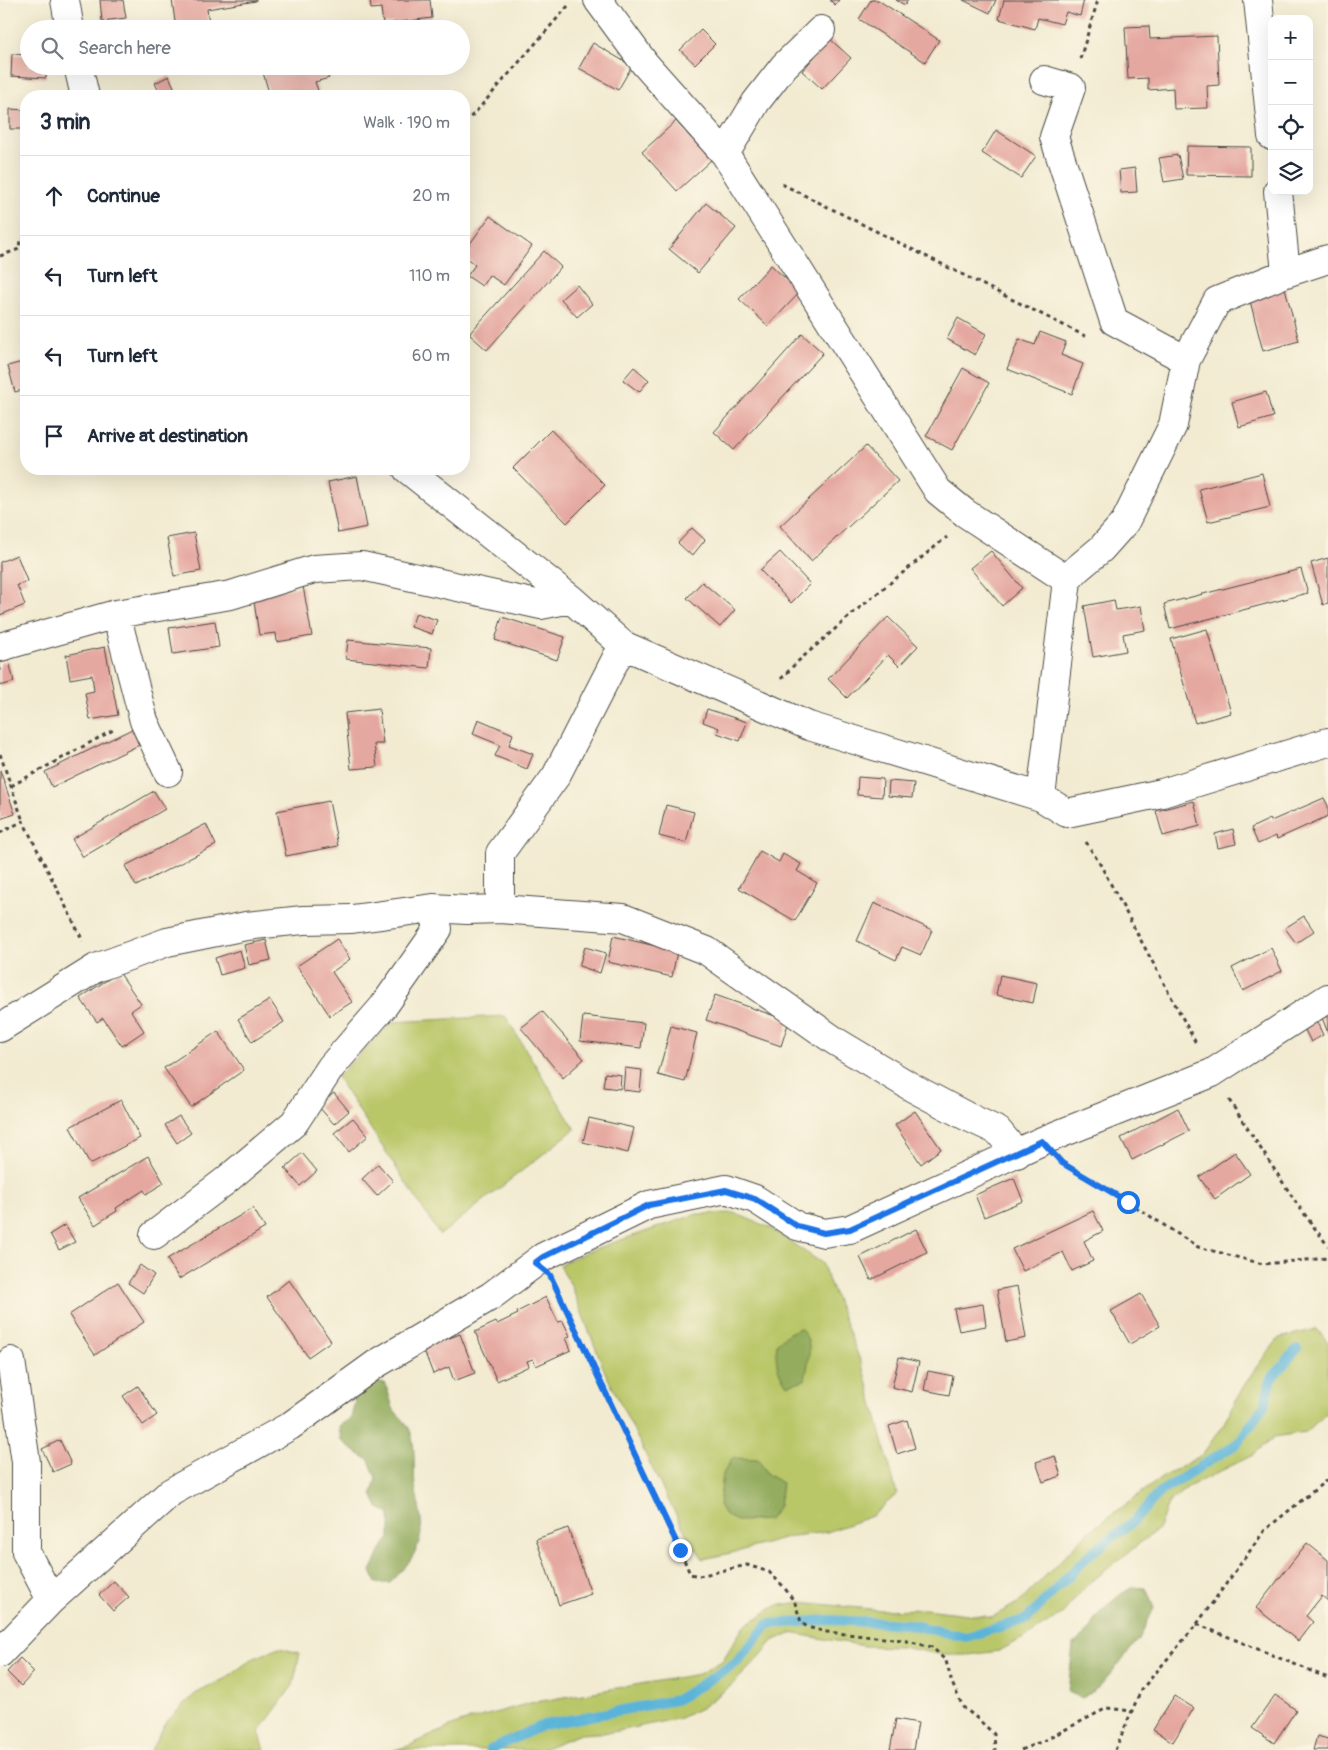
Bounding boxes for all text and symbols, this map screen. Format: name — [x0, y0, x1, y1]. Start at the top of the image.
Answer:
map controls — [1268, 15, 1313, 195]
button: + — [1268, 15, 1313, 60]
search box — [20, 20, 470, 75]
icon: search — [38, 34, 66, 62]
text: Search here — [78, 36, 171, 60]
button: − — [1268, 60, 1313, 105]
button: locate — [1268, 105, 1313, 150]
text: 3 min — [40, 109, 90, 136]
text: Walk · 190 m — [363, 113, 450, 133]
button: layers — [1268, 150, 1313, 195]
icon: ahead — [40, 182, 68, 210]
text: Continue — [87, 184, 160, 208]
text: 20 m — [412, 186, 450, 206]
icon: left — [40, 262, 68, 290]
text: Turn left — [87, 264, 157, 288]
text: 110 m — [409, 266, 450, 286]
icon: left — [40, 342, 68, 370]
text: Turn left — [87, 344, 157, 368]
text: 60 m — [412, 346, 450, 366]
icon: arrive — [40, 422, 68, 450]
text: Arrive at destination — [87, 424, 248, 448]
route start — [1117, 1191, 1140, 1214]
route end — [669, 1539, 692, 1562]

